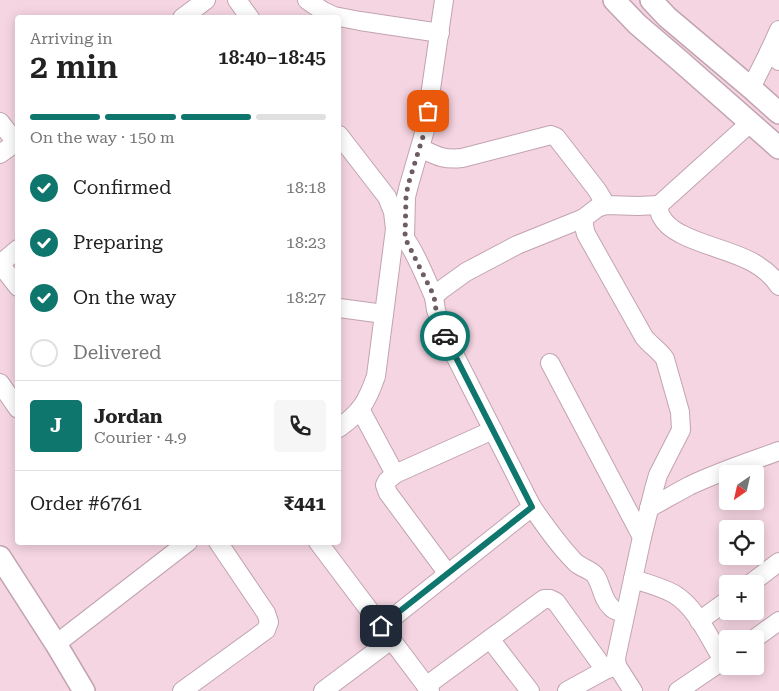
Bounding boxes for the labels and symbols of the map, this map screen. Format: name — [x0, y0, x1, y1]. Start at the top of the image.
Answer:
pin — [407, 90, 449, 132]
courier — [420, 311, 470, 361]
north arrow — [719, 465, 764, 510]
pin — [360, 605, 402, 647]

